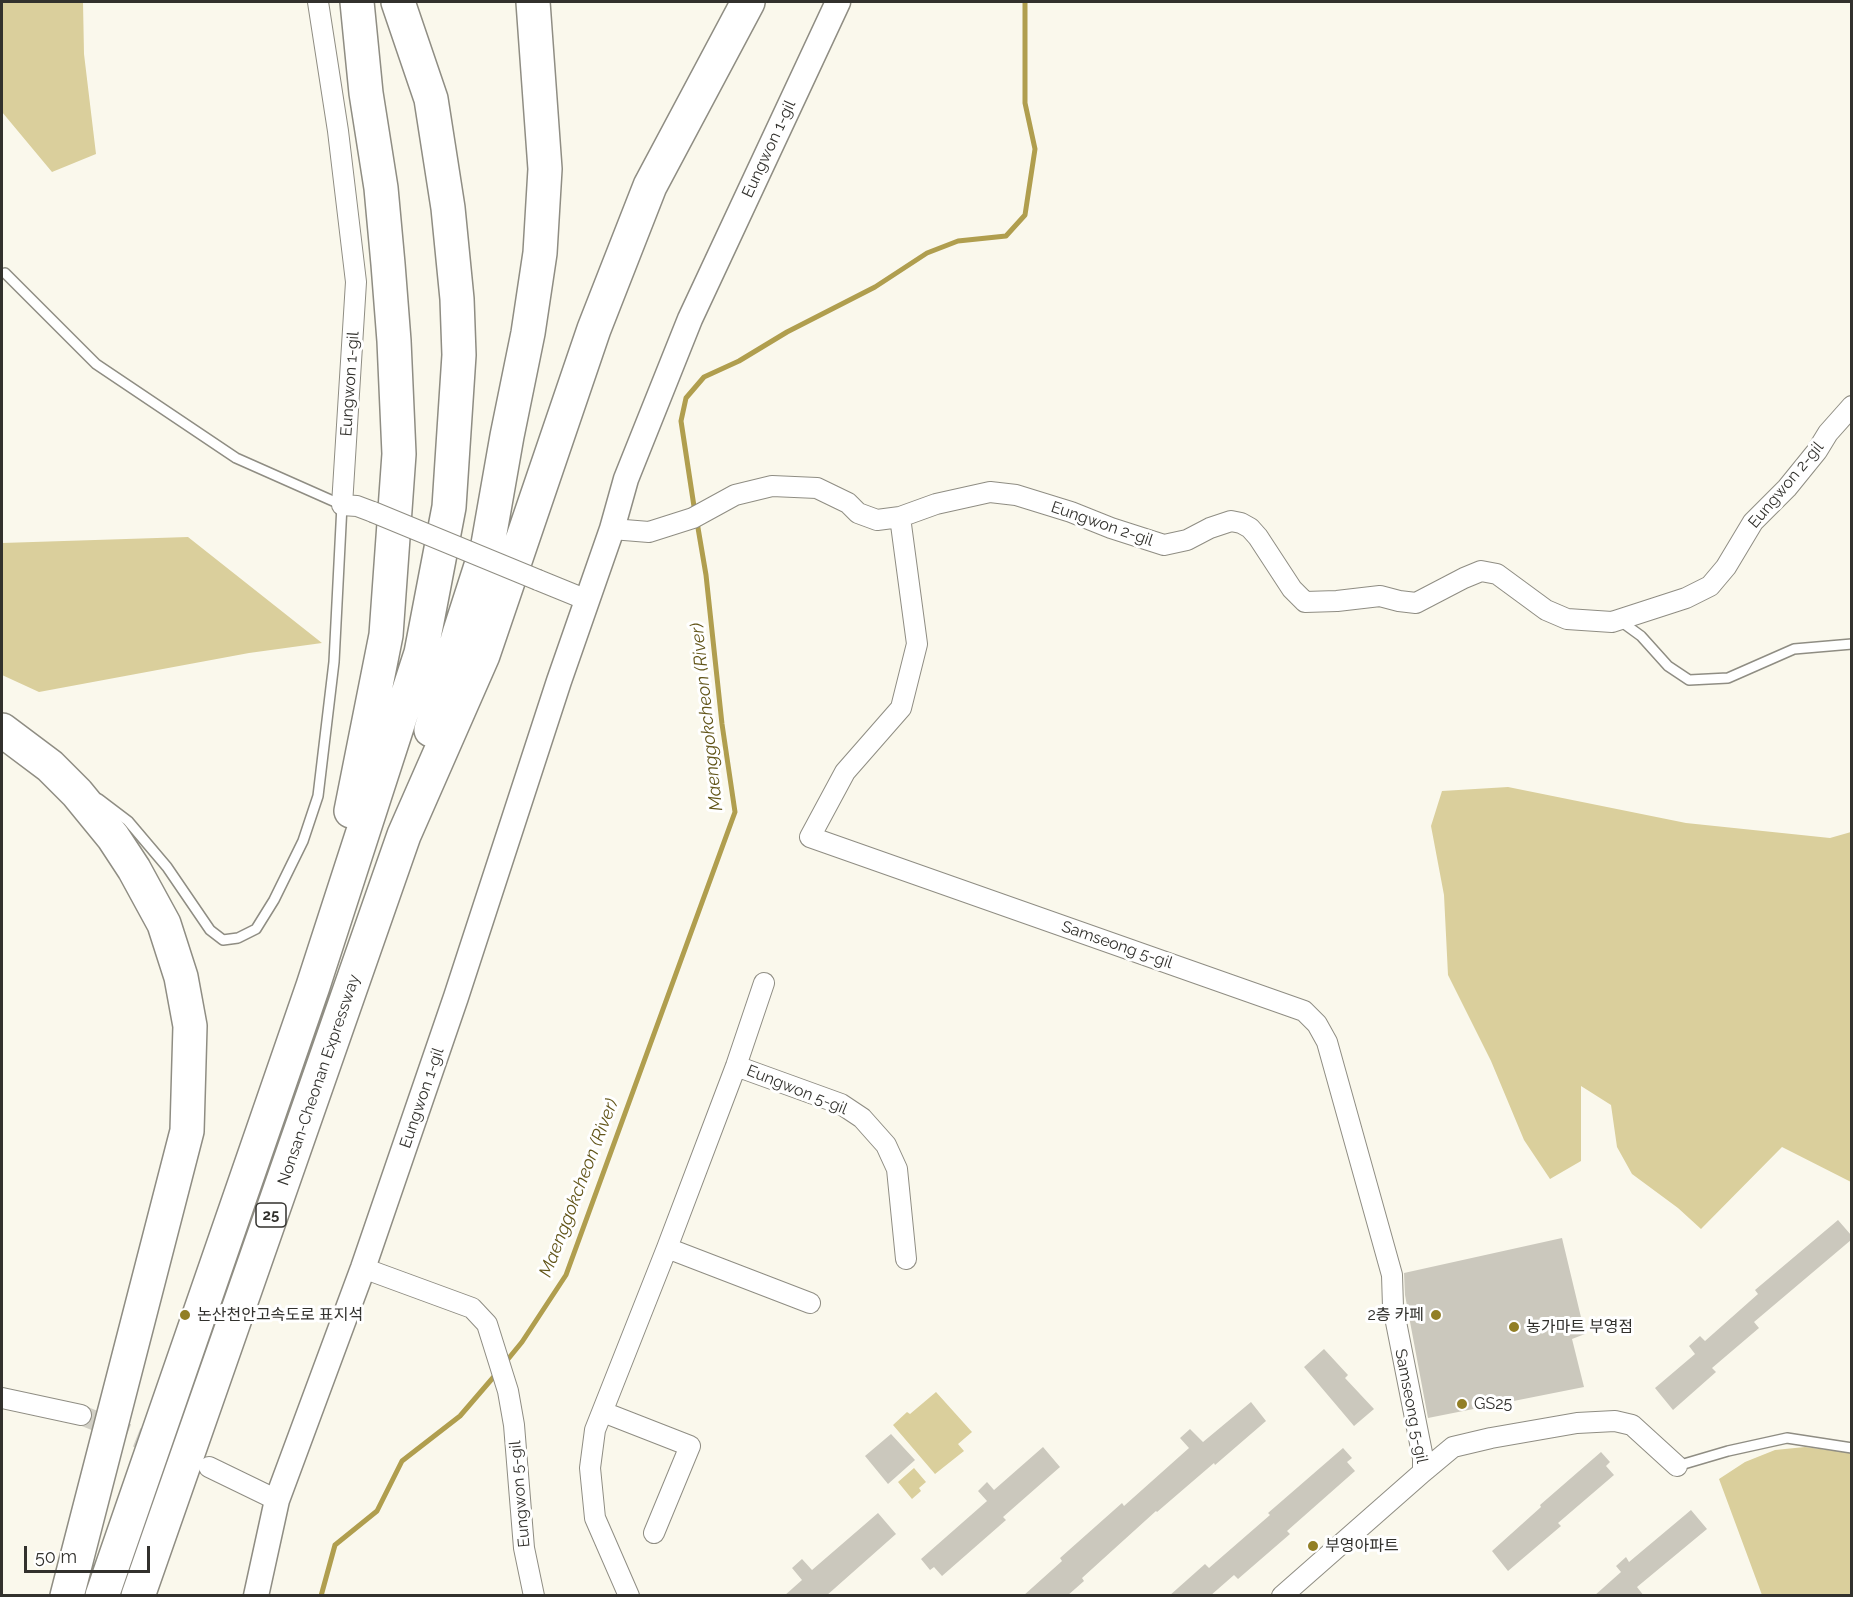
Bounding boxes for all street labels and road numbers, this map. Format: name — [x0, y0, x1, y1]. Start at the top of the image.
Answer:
street label: Eungwon 1-gil — [738, 97, 800, 201]
street label: Eungwon 1-gil — [337, 331, 363, 437]
street label: Eungwon 2-gil — [1744, 438, 1828, 532]
street label: Eungwon 2-gil — [1048, 498, 1156, 550]
street label: Samseong 5-gil — [1059, 917, 1175, 973]
street label: Nonsan-Cheonan Expressway — [274, 972, 364, 1188]
street label: Eungwon 1-gil — [396, 1045, 448, 1151]
street label: Eungwon 5-gil — [744, 1061, 850, 1119]
road number: 25 — [256, 1203, 286, 1227]
street label: Samseong 5-gil — [1390, 1347, 1432, 1465]
street label: Eungwon 5-gil — [506, 1440, 534, 1548]

